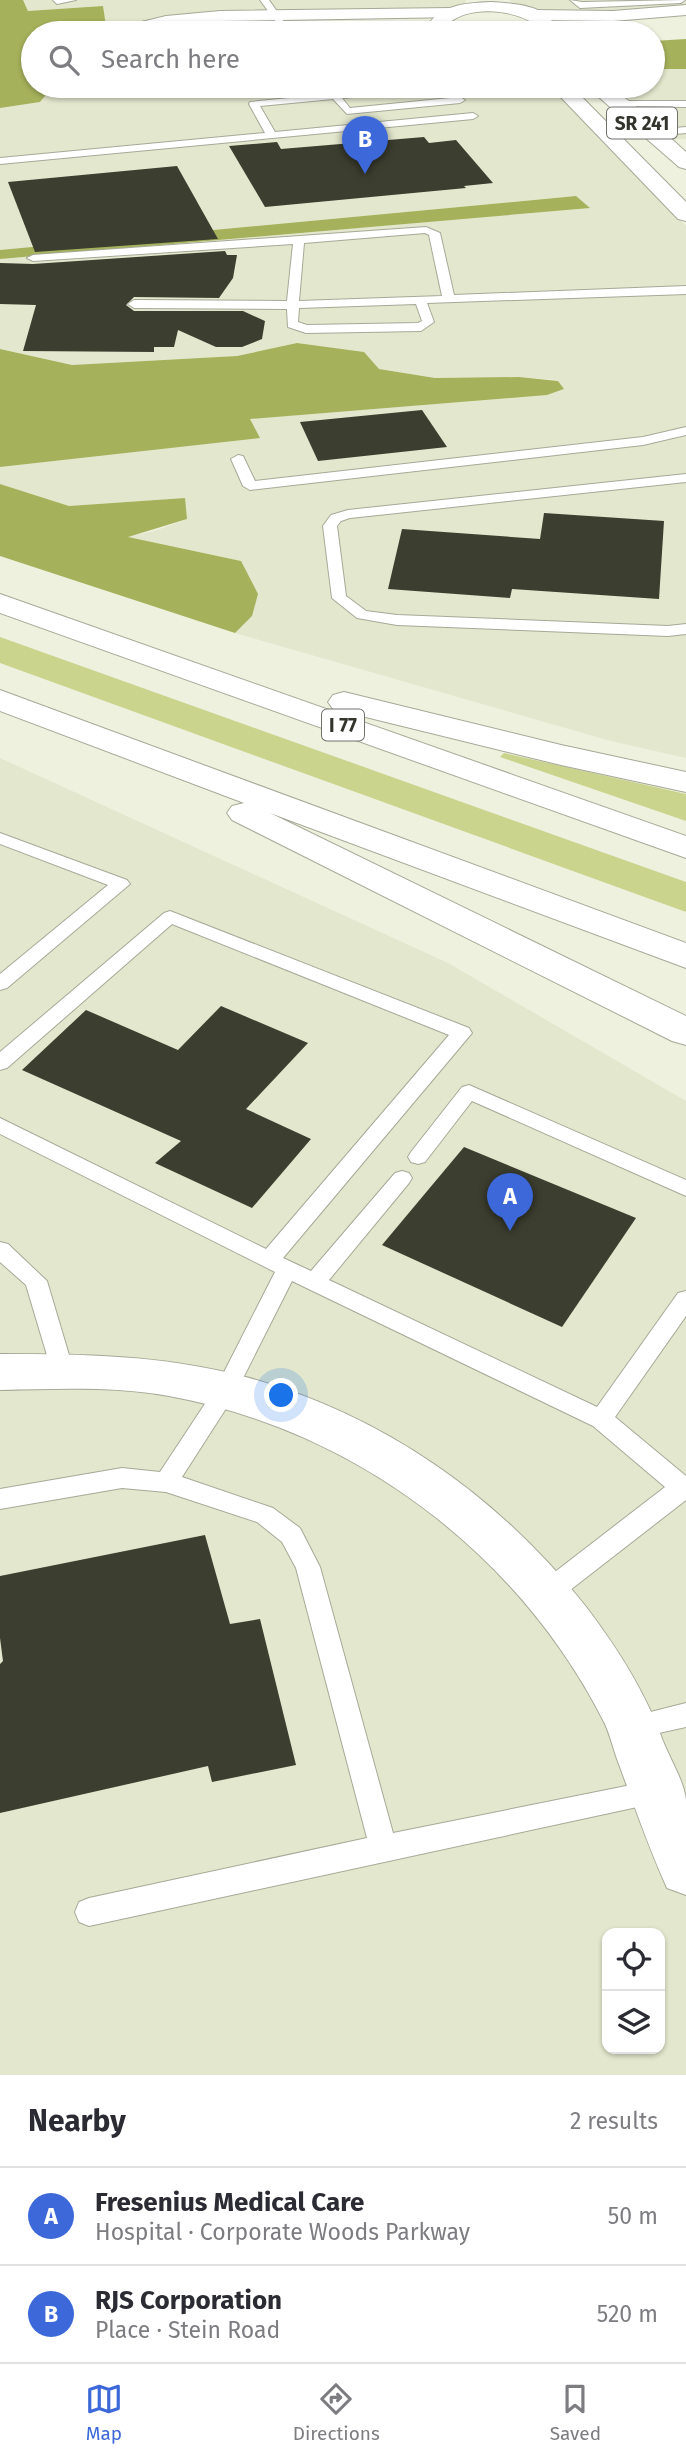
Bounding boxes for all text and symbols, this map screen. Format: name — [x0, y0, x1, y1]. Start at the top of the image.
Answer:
search box — [21, 21, 665, 98]
icon: search — [45, 41, 83, 79]
text: Search here — [101, 44, 240, 75]
road number: SR 241 — [607, 108, 677, 139]
pin: B — [342, 116, 388, 174]
road number: I 77 — [322, 710, 364, 740]
pin: A — [487, 1173, 533, 1231]
your location — [264, 1378, 298, 1412]
map controls — [602, 1928, 665, 2054]
button: locate — [602, 1928, 665, 1991]
button: layers — [602, 1991, 665, 2054]
text: Nearby — [28, 2103, 126, 2139]
text: 2 results — [570, 2107, 658, 2135]
text: Fresenius Medical Care — [95, 2187, 364, 2218]
text: A — [44, 2202, 58, 2230]
text: 50 m — [608, 2202, 658, 2230]
text: Hospital · Corporate Woods Parkway — [95, 2218, 470, 2246]
text: RJS Corporation — [95, 2285, 282, 2316]
text: B — [44, 2300, 58, 2328]
text: 520 m — [597, 2300, 658, 2328]
text: Place · Stein Road — [95, 2316, 280, 2344]
tab: Map — [85, 2380, 123, 2445]
tab: Directions — [293, 2380, 380, 2445]
tab: Saved — [550, 2380, 601, 2445]

